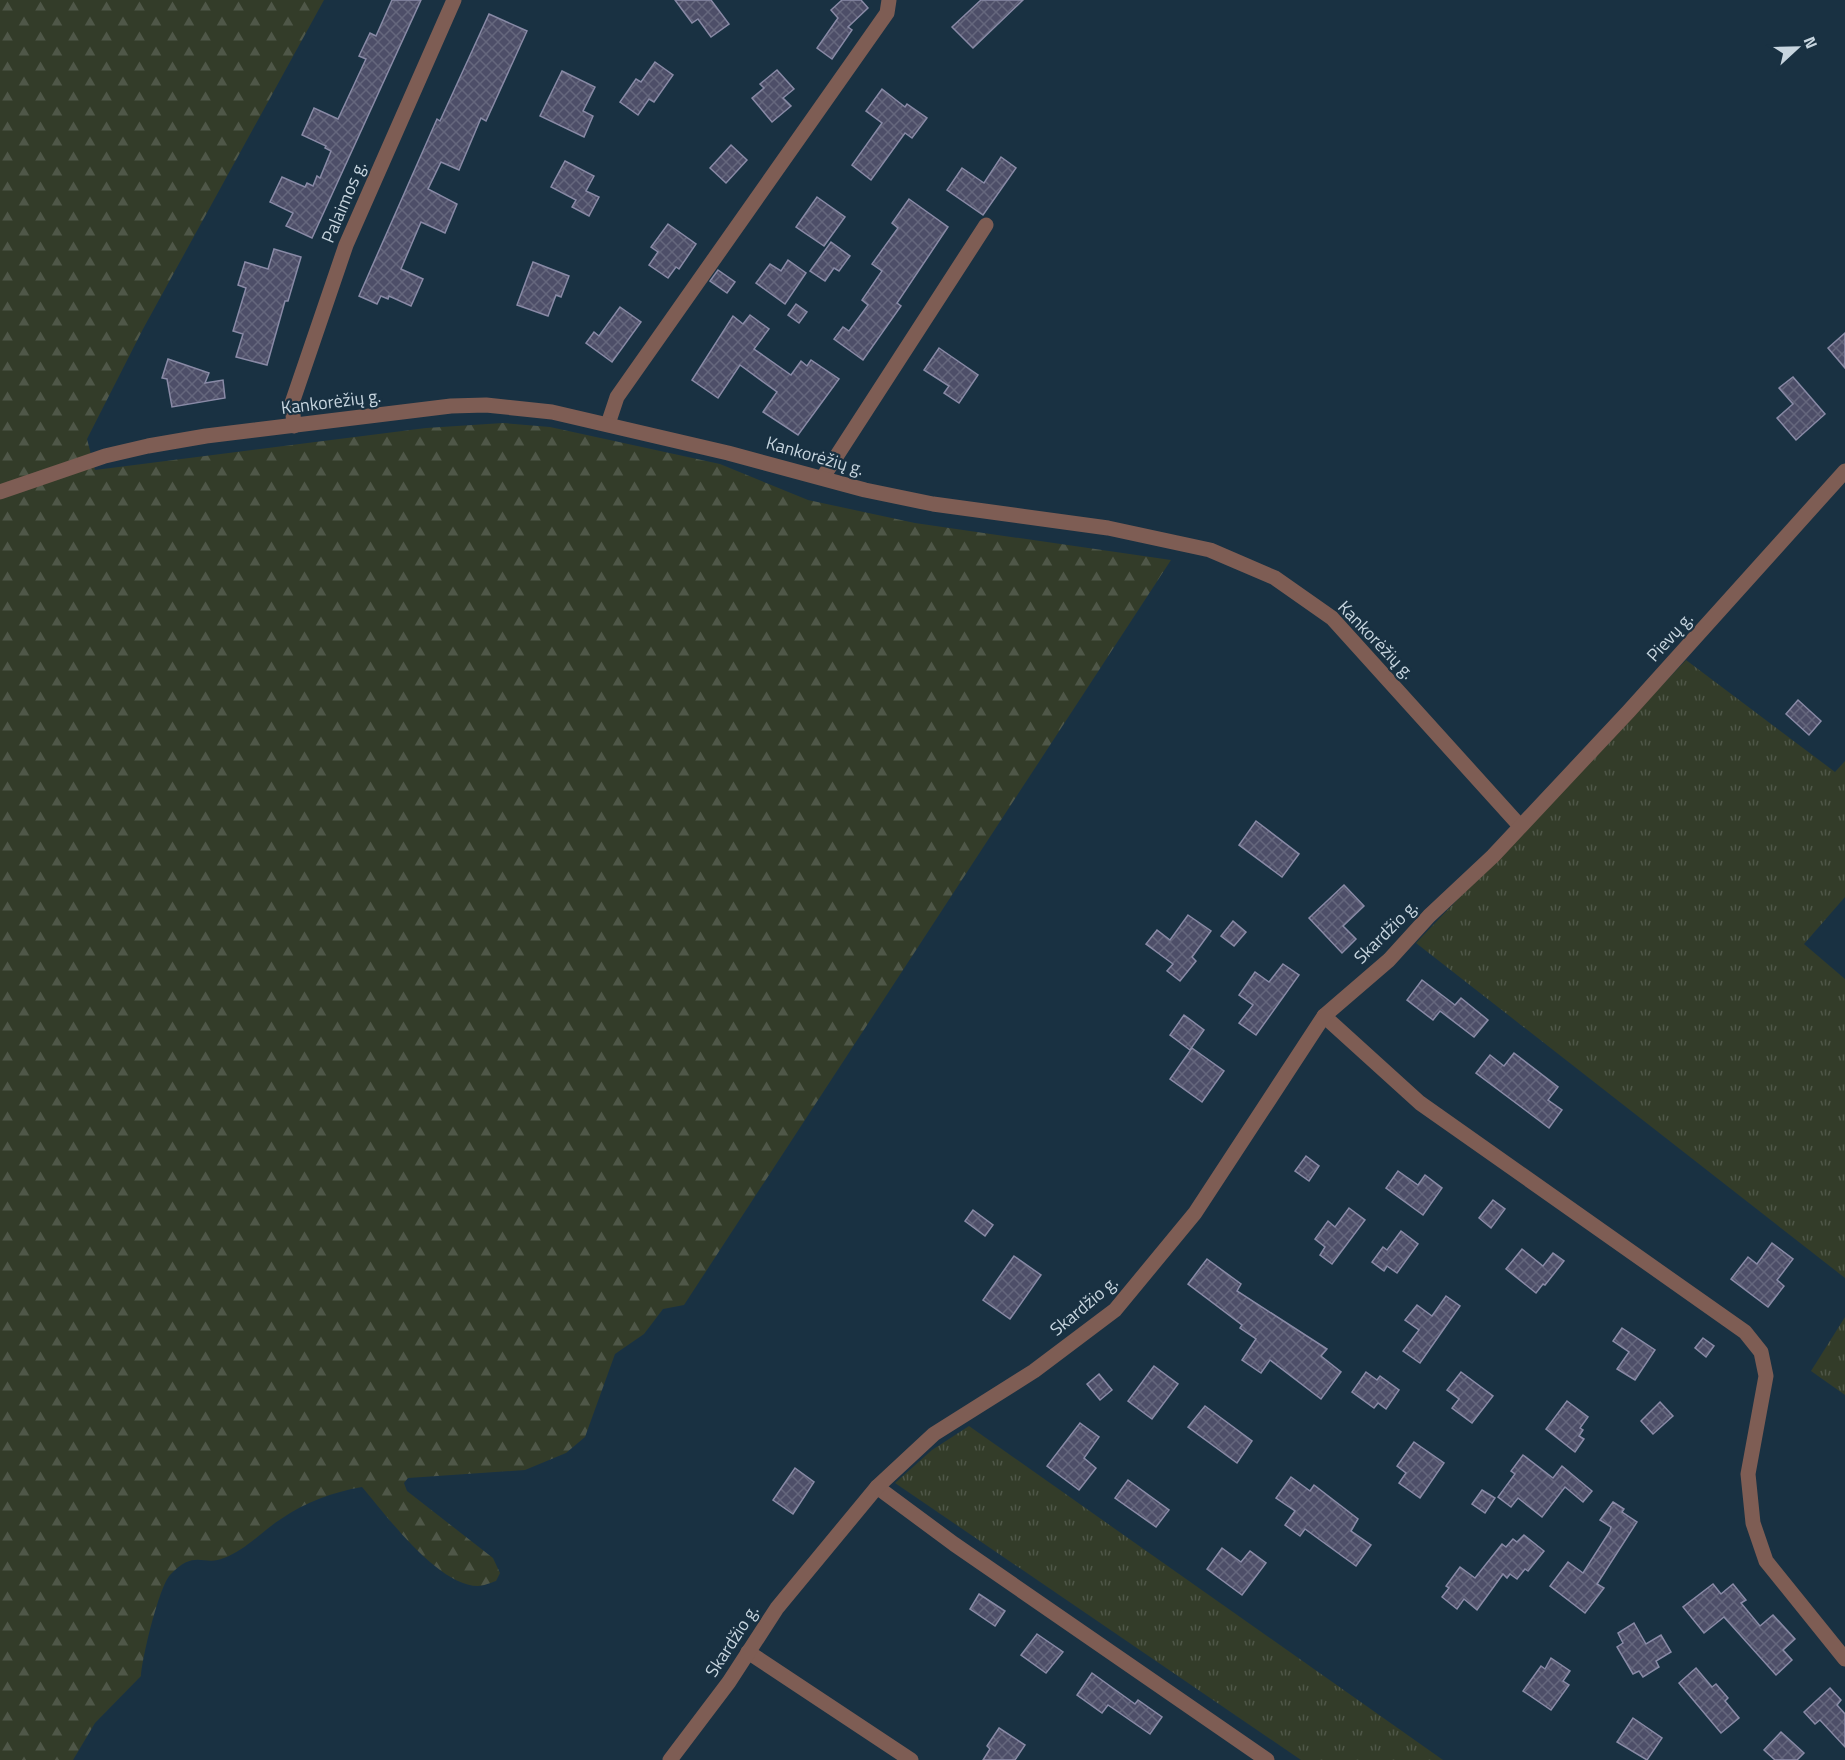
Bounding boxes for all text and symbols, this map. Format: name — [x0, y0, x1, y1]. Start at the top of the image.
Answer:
north arrow — [1767, 18, 1827, 78]
text: N — [1798, 33, 1824, 52]
street label: Palaimos g. — [314, 157, 373, 247]
street label: Kankorėžių g. — [279, 382, 383, 421]
street label: Kankorėžių g. — [763, 429, 867, 482]
street label: Kankorėžių g. — [1332, 594, 1421, 685]
street label: Pievų g. — [1640, 606, 1699, 668]
street label: Skardžio g. — [1347, 893, 1424, 970]
street label: Skardžio g. — [1044, 1269, 1124, 1342]
street label: Skardžio g. — [698, 1599, 765, 1682]

